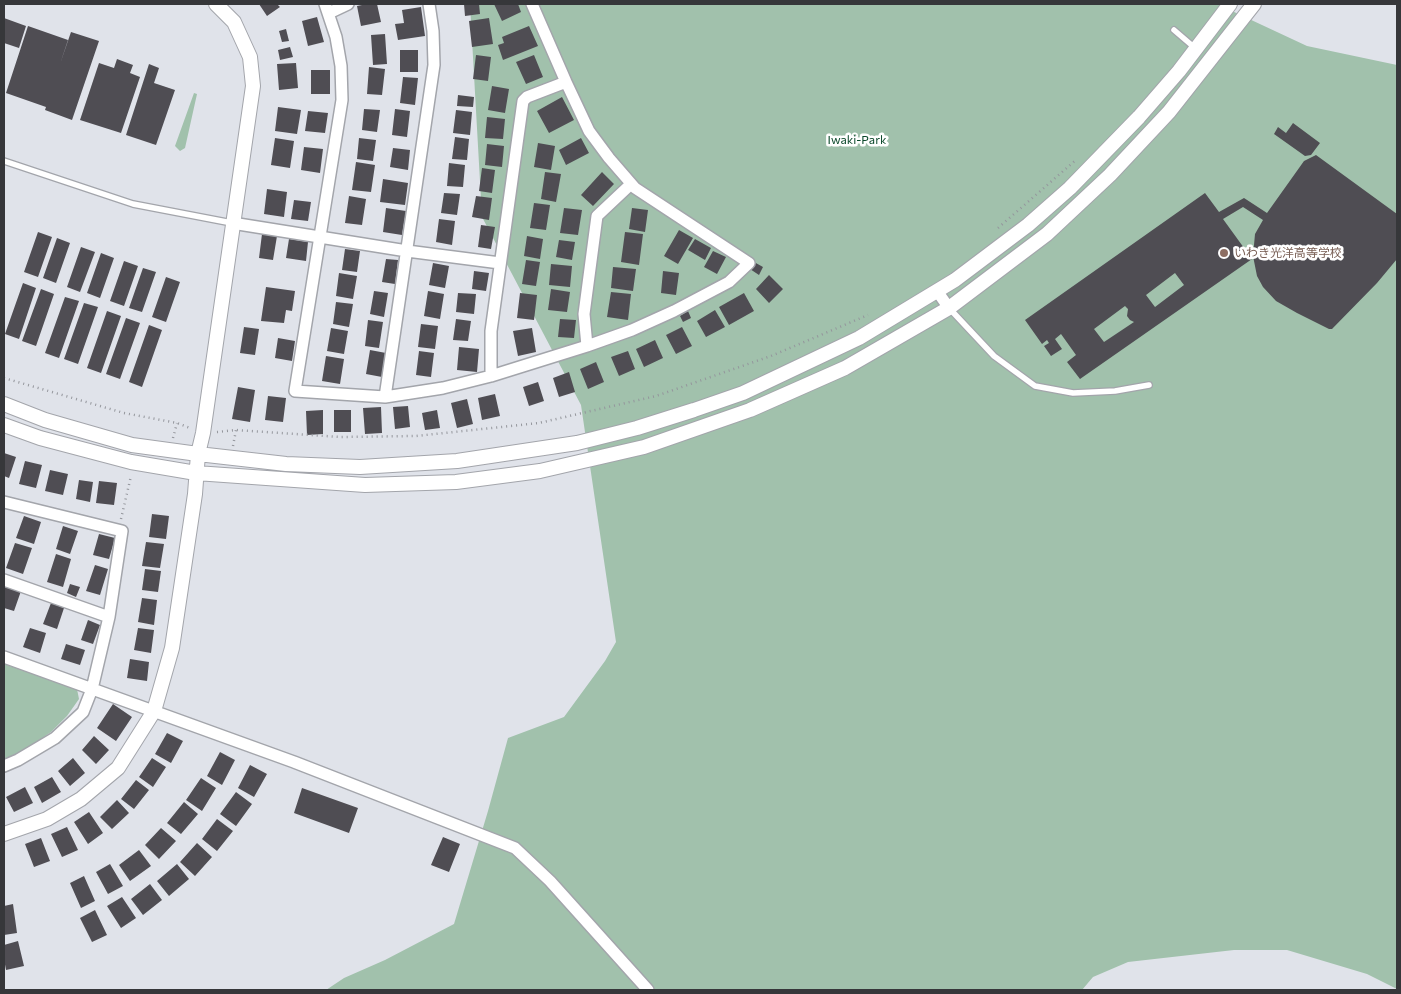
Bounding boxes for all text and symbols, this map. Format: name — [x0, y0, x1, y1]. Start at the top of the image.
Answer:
park label: Iwaki-Park — [828, 133, 886, 147]
place label: いわき光洋高等学校 — [1234, 246, 1342, 260]
marker: いわき光洋高等学校 — [1218, 247, 1230, 259]

